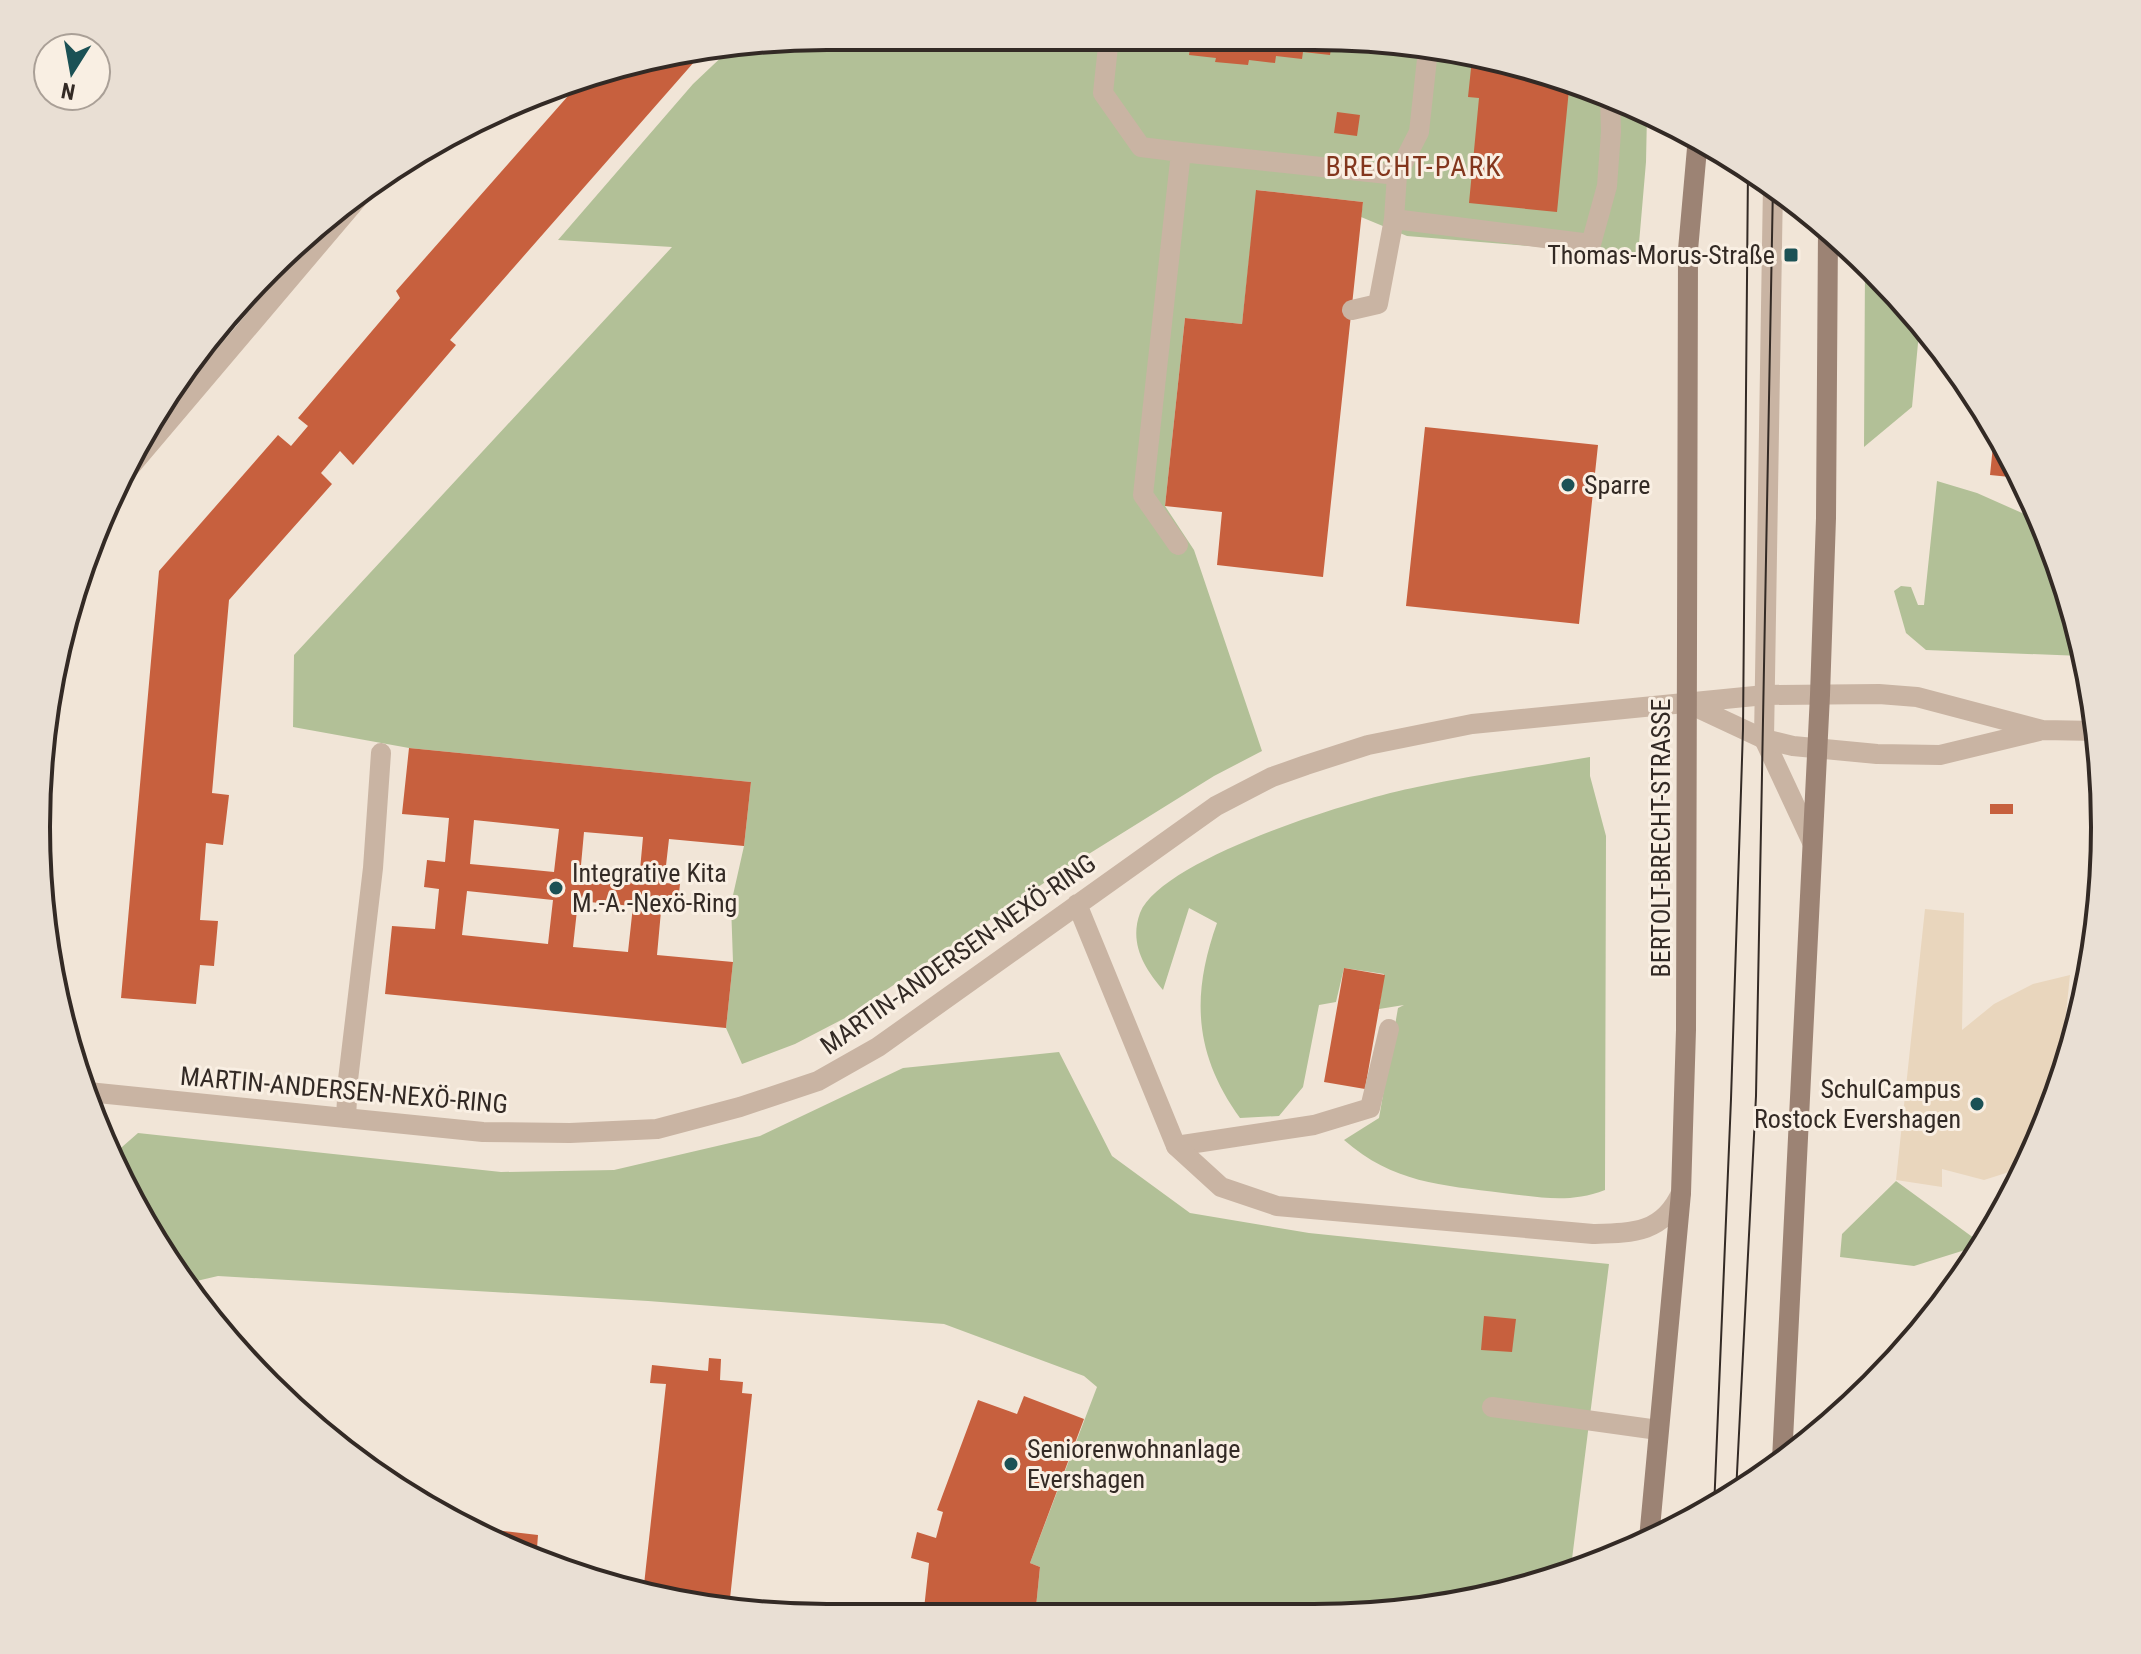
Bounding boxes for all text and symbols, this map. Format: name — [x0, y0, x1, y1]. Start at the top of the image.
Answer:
north arrow — [32, 32, 112, 112]
text: N — [59, 78, 77, 105]
district label: BRECHT-PARK — [1325, 150, 1503, 183]
place label: Thomas-Morus-Straße — [1547, 240, 1775, 270]
marker: Thomas-Morus-Straße — [1782, 246, 1800, 264]
place label: Sparre — [1584, 470, 1651, 500]
marker: Sparre — [1559, 476, 1577, 494]
street label: BERTOLT-BRECHT-STRASSE — [1646, 699, 1676, 977]
street label: MARTIN-ANDERSEN-NEXÖ-RING — [815, 847, 1101, 1061]
place label: Integrative Kita M.-A.-Nexö-Ring — [572, 858, 737, 918]
marker: Integrative Kita M.-A.-Nexö-Ring — [547, 879, 565, 897]
street label: MARTIN-ANDERSEN-NEXÖ-RING — [179, 1061, 509, 1119]
place label: SchulCampus Rostock Evershagen — [1754, 1074, 1961, 1134]
marker: SchulCampus Rostock Evershagen — [1968, 1095, 1986, 1113]
place label: Seniorenwohnanlage Evershagen — [1027, 1434, 1240, 1494]
marker: Seniorenwohnanlage Evershagen — [1002, 1455, 1020, 1473]

